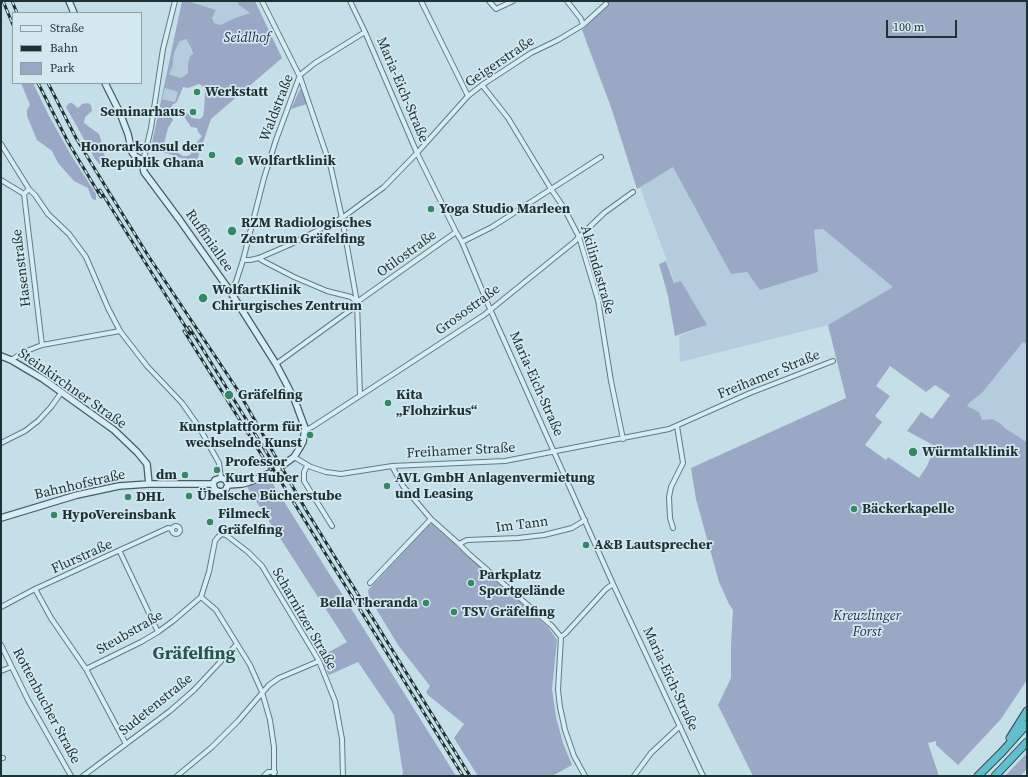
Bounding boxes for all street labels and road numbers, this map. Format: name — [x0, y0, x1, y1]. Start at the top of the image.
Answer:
street label: Geigerstraße — [462, 33, 538, 91]
street label: Maria-Eich-Straße — [372, 35, 432, 145]
street label: Waldstraße — [256, 72, 298, 144]
street label: Ruffiniallee — [181, 207, 237, 275]
street label: Akilindastraße — [576, 224, 618, 316]
street label: Otilostraße — [374, 227, 440, 281]
street label: Hasenstraße — [9, 228, 35, 308]
street label: Grosostraße — [432, 281, 504, 339]
street label: Maria-Eich-Straße — [505, 329, 567, 439]
street label: Steinkirchner Straße — [14, 345, 130, 433]
street label: Freihamer Straße — [715, 347, 823, 403]
street label: Freihamer Straße — [406, 440, 516, 462]
street label: Bahnhofstraße — [33, 466, 127, 504]
street label: Im Tann — [495, 513, 549, 537]
street label: Flurstraße — [49, 536, 115, 578]
street label: Scharnitzer Straße — [268, 565, 340, 673]
street label: Steubstraße — [94, 607, 166, 659]
street label: Maria-Eich-Straße — [639, 624, 701, 734]
street label: Rottenbucher Straße — [8, 645, 84, 767]
street label: Sudetenstraße — [116, 670, 196, 740]

